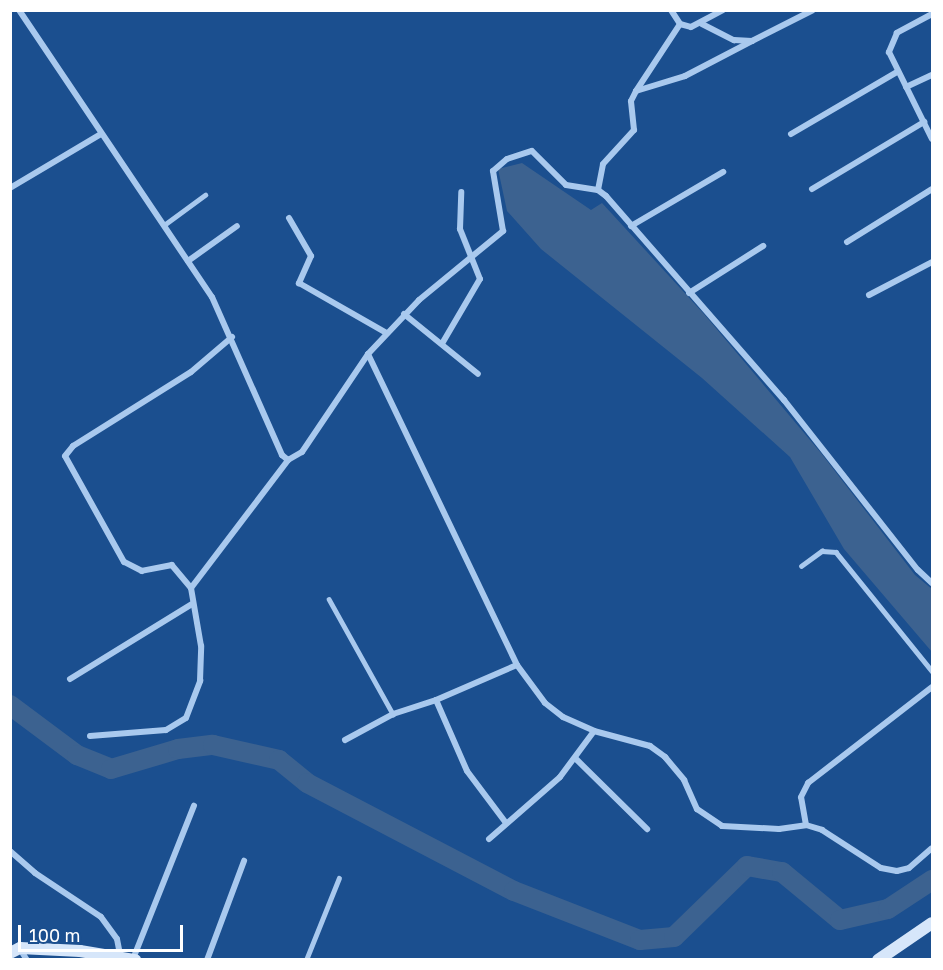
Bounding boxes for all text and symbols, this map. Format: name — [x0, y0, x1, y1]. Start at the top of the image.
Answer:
scale bar — [21, 913, 186, 951]
text: 100 m — [29, 924, 80, 946]

